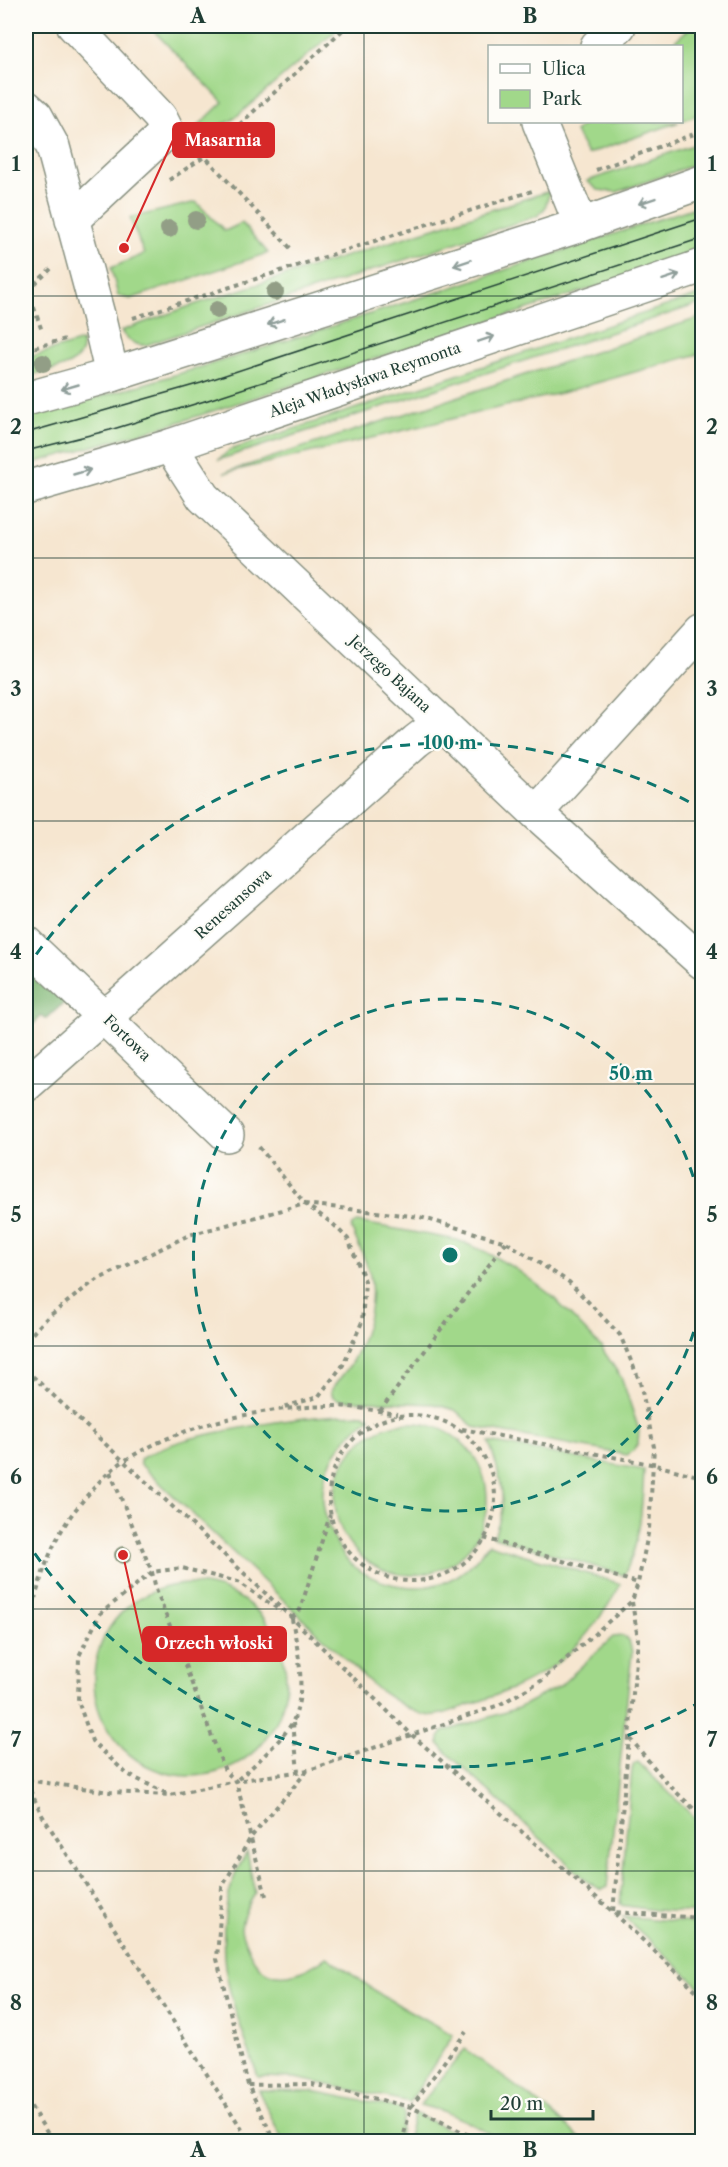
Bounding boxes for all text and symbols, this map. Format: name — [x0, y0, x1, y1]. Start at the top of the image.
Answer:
text: A — [189, 4, 206, 28]
text: B — [523, 4, 538, 28]
legend — [488, 45, 683, 123]
text: Ulica — [542, 58, 586, 80]
text: Park — [542, 88, 583, 110]
callout: Masarnia — [173, 123, 274, 157]
text: Masarnia — [185, 130, 262, 150]
text: 1 — [12, 152, 21, 176]
text: 1 — [708, 152, 717, 176]
one-way arrow — [638, 197, 657, 208]
one-way arrow — [453, 258, 472, 269]
one-way arrow — [661, 270, 680, 281]
one-way arrow — [267, 317, 286, 328]
one-way arrow — [476, 333, 495, 344]
street label: Aleja Władysława Reymonta — [266, 338, 463, 422]
one-way arrow — [61, 382, 80, 393]
text: 2 — [10, 415, 22, 439]
text: 2 — [706, 415, 718, 439]
one-way arrow — [72, 466, 91, 477]
street label: Jerzego Bajana — [344, 630, 435, 716]
text: 3 — [10, 677, 22, 701]
text: 3 — [706, 677, 718, 701]
text: 100 m — [423, 732, 477, 754]
street label: Renesansowa — [191, 864, 275, 943]
text: 4 — [10, 940, 22, 964]
text: 4 — [706, 940, 718, 964]
street label: Fortowa — [100, 1010, 155, 1065]
text: 50 m — [609, 1063, 653, 1085]
text: 5 — [10, 1203, 22, 1227]
text: 5 — [706, 1203, 718, 1227]
centre of rings — [440, 1245, 460, 1265]
text: 6 — [10, 1465, 22, 1489]
text: 6 — [706, 1465, 718, 1489]
callout: Orzech włoski — [143, 1627, 286, 1661]
text: Orzech włoski — [155, 1633, 273, 1653]
text: 7 — [11, 1728, 22, 1752]
text: 7 — [707, 1728, 718, 1752]
text: 8 — [10, 1991, 22, 2015]
text: 8 — [706, 1991, 718, 2015]
scale bar — [491, 2083, 593, 2121]
text: 20 m — [500, 2093, 544, 2115]
text: A — [189, 2138, 206, 2162]
text: B — [523, 2138, 538, 2162]

